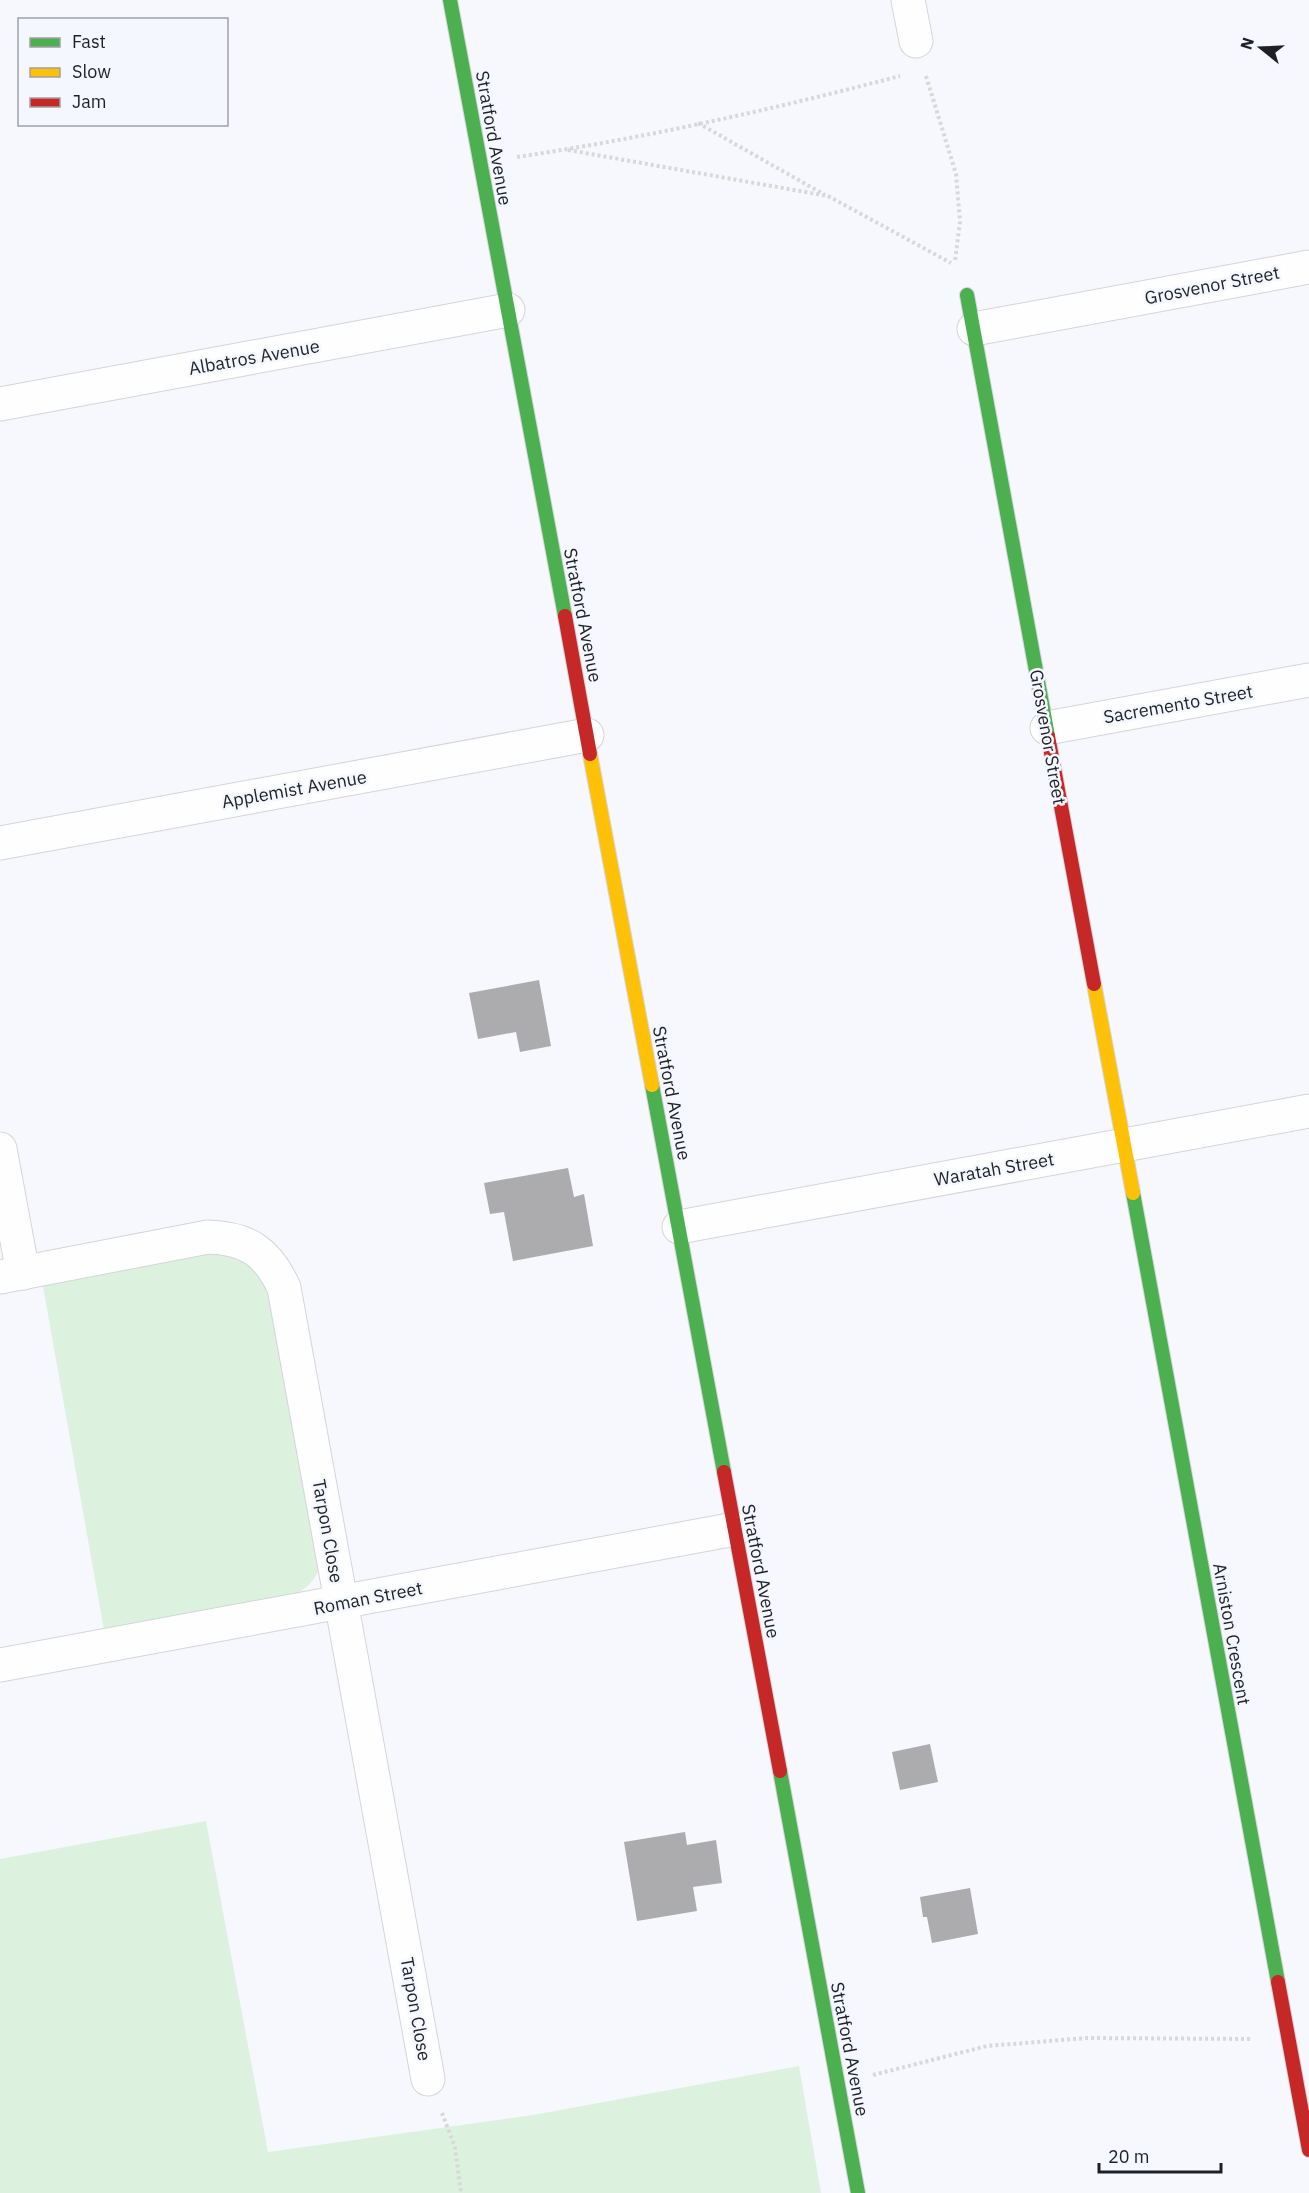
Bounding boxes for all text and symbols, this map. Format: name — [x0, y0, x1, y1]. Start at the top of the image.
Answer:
legend — [18, 18, 228, 126]
north arrow — [1231, 18, 1291, 78]
text: Fast — [72, 30, 106, 53]
text: N — [1235, 35, 1258, 52]
text: Slow — [72, 60, 111, 83]
street label: Stratford Avenue — [471, 69, 517, 207]
text: Jam — [72, 90, 107, 113]
street label: Grosvenor Street — [1143, 261, 1281, 309]
street label: Albatros Avenue — [187, 334, 321, 380]
street label: Stratford Avenue — [559, 546, 607, 684]
street label: Grosvenor Street — [1025, 668, 1071, 806]
street label: Sacremento Street — [1102, 680, 1254, 728]
street label: Applemist Avenue — [220, 765, 368, 813]
street label: Stratford Avenue — [648, 1024, 696, 1162]
street label: Waratah Street — [932, 1147, 1056, 1191]
street label: Tarpon Close — [308, 1477, 348, 1585]
street label: Stratford Avenue — [737, 1502, 785, 1640]
street label: Arniston Crescent — [1208, 1561, 1256, 1707]
street label: Roman Street — [312, 1576, 424, 1620]
street label: Tarpon Close — [396, 1955, 436, 2063]
street label: Stratford Avenue — [826, 1980, 874, 2118]
scale bar — [1099, 2136, 1220, 2174]
text: 20 m — [1108, 2145, 1150, 2168]

